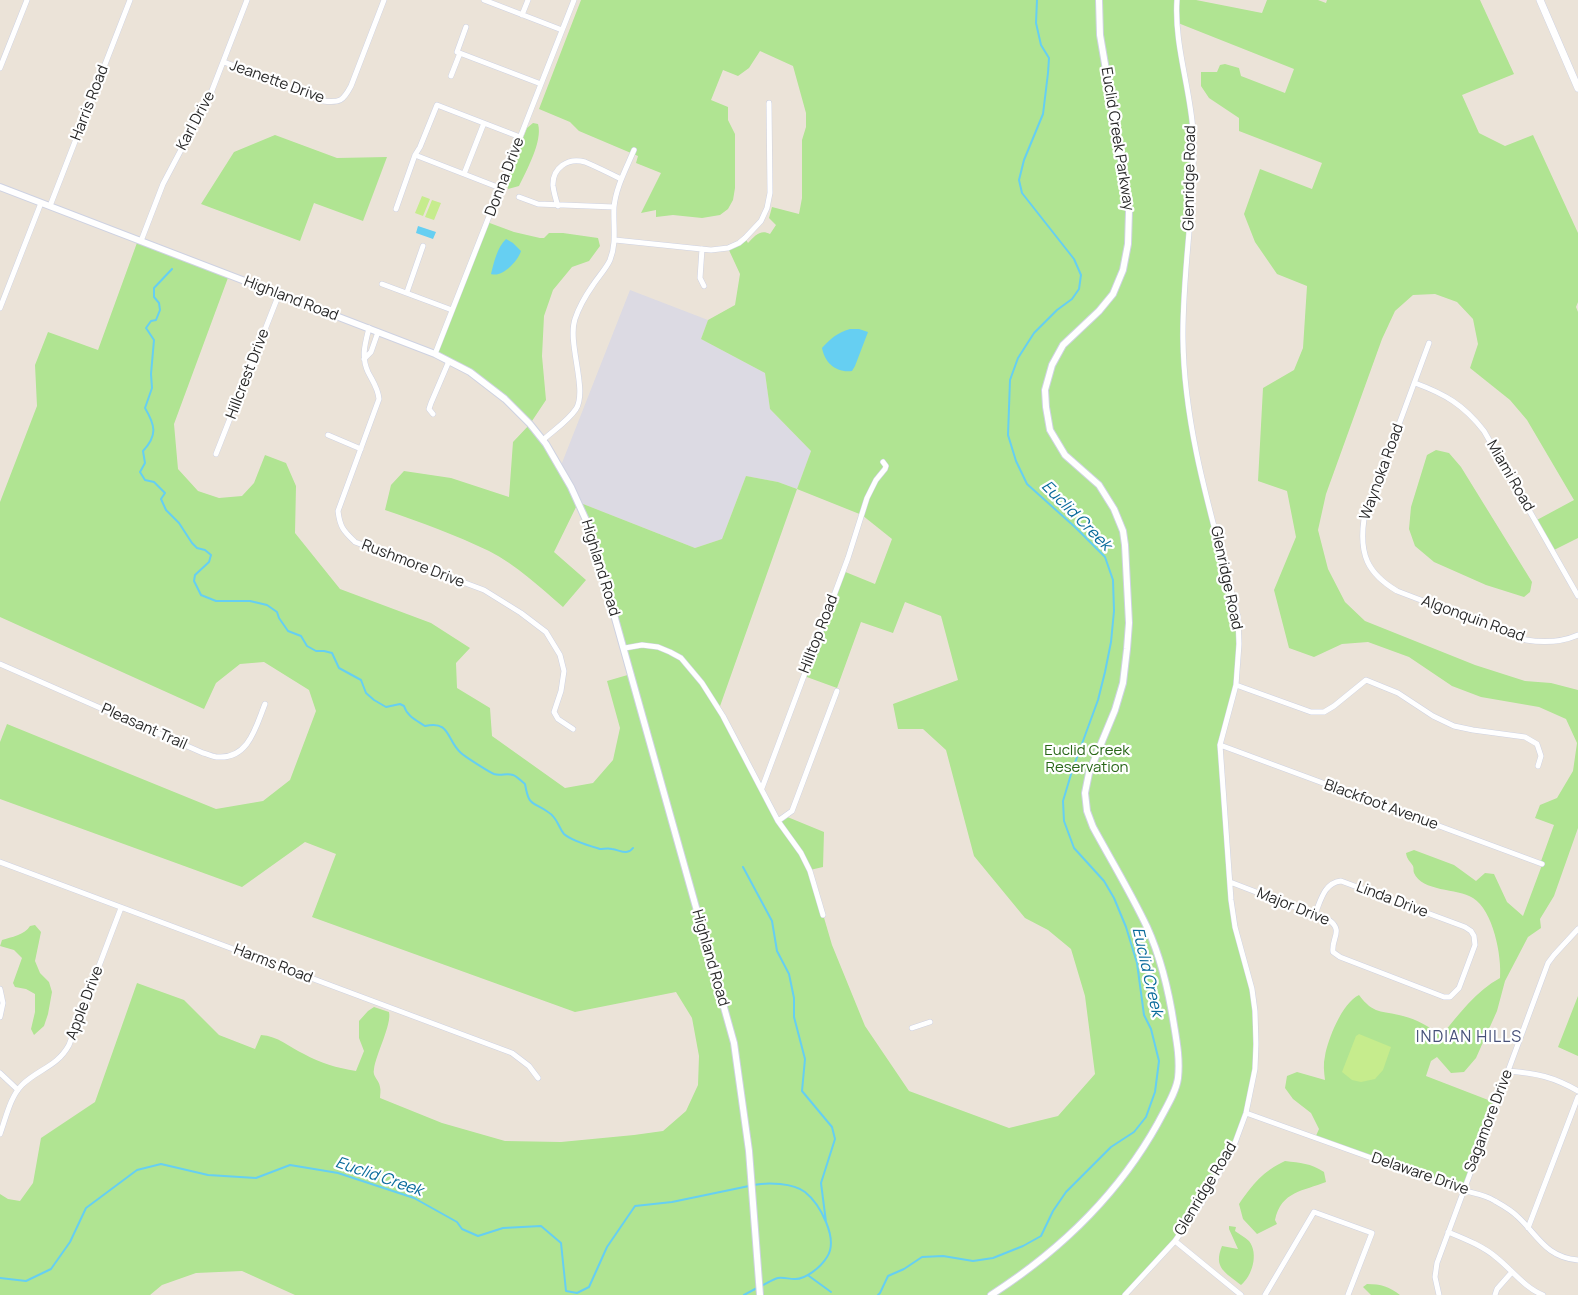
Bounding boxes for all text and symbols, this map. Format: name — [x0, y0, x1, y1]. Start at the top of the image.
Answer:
street label: Jeanette Drive — [227, 57, 327, 107]
street label: Harris Road — [67, 63, 113, 143]
street label: Euclid Creek Parkway — [1097, 66, 1137, 212]
street label: Karl Drive — [173, 88, 219, 154]
street label: Glenridge Road — [1180, 125, 1200, 231]
street label: Donna Drive — [482, 135, 528, 219]
street label: Highland Road — [241, 273, 341, 325]
street label: Hillcrest Drive — [223, 326, 273, 422]
street label: Waynoka Road — [1356, 421, 1408, 523]
street label: Miami Road — [1482, 437, 1538, 515]
water label: Euclid Creek — [1037, 477, 1115, 555]
street label: Highland Road — [577, 518, 623, 618]
street label: Glenridge Road — [1206, 525, 1246, 631]
street label: Rushmore Drive — [359, 536, 467, 592]
street label: Hilltop Road — [796, 592, 842, 676]
street label: Algonquin Road — [1419, 592, 1527, 646]
street label: Pleasant Trail — [98, 700, 190, 754]
park label: Euclid Creek Reservation — [1044, 742, 1130, 777]
street label: Blackfoot Avenue — [1322, 776, 1440, 834]
street label: Linda Drive — [1354, 878, 1430, 922]
street label: Major Drive — [1254, 884, 1332, 930]
street label: Highland Road — [688, 908, 732, 1008]
water label: Euclid Creek — [1127, 925, 1167, 1019]
street label: Harms Road — [231, 941, 315, 987]
street label: Apple Drive — [63, 964, 107, 1042]
district label: INDIAN HILLS — [1414, 1028, 1524, 1048]
street label: Sagamore Drive — [1461, 1067, 1517, 1175]
street label: Glenridge Road — [1171, 1139, 1241, 1239]
street label: Delaware Drive — [1369, 1149, 1471, 1199]
water label: Euclid Creek — [333, 1153, 425, 1201]

